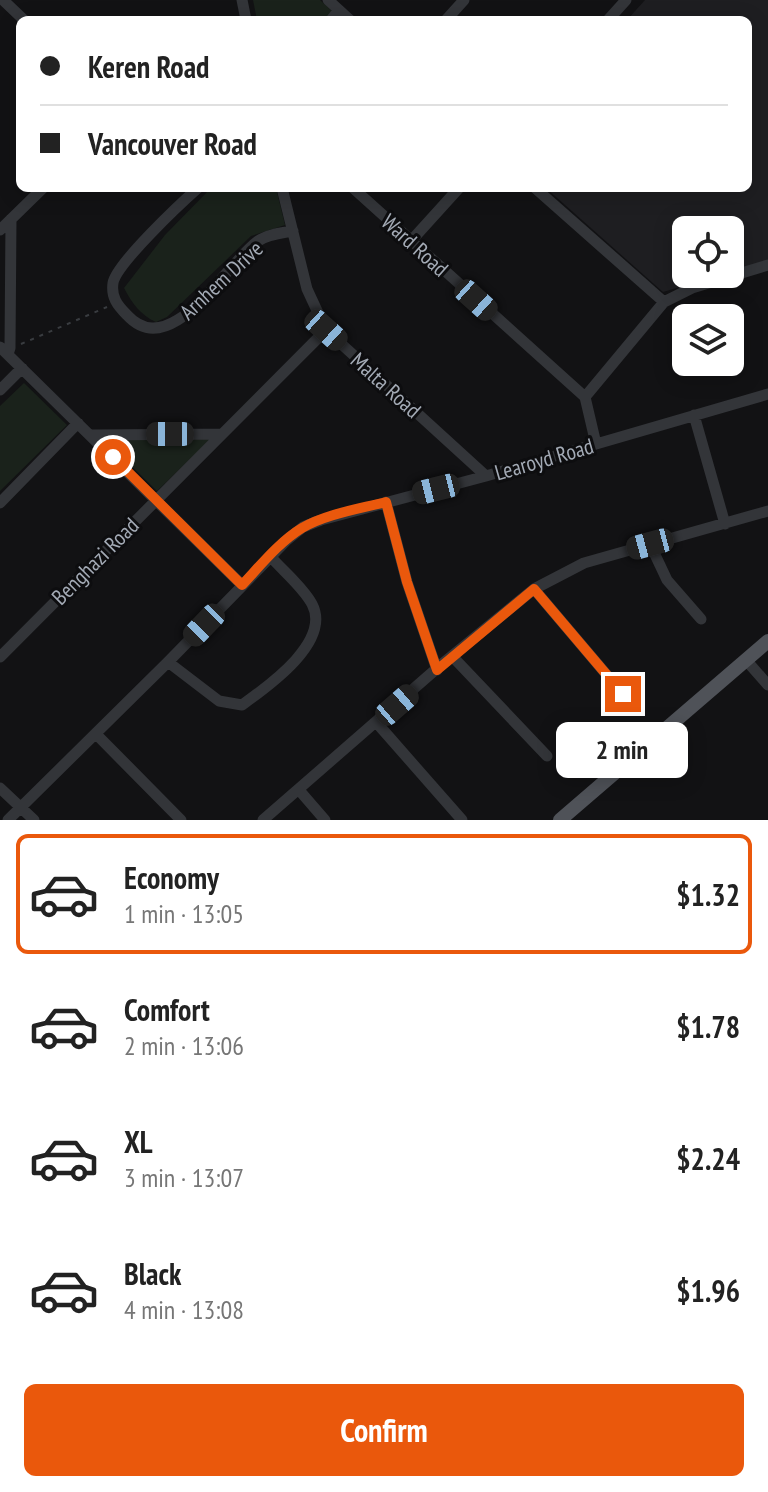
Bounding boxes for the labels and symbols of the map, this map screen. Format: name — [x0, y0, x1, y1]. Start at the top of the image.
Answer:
street label: Ward Road — [376, 208, 454, 282]
street label: Arnhem Drive — [173, 234, 269, 326]
car — [450, 275, 502, 325]
car — [300, 305, 352, 355]
street label: Malta Road — [345, 346, 427, 424]
car — [146, 422, 194, 446]
street label: Learoyd Road — [491, 432, 597, 486]
route start — [95, 439, 131, 475]
car — [410, 472, 462, 506]
street label: Benghazi Road — [46, 512, 144, 610]
car — [624, 526, 676, 562]
car — [179, 599, 229, 651]
route end — [605, 676, 641, 712]
car — [371, 680, 423, 730]
callout: 2 min — [557, 722, 689, 778]

